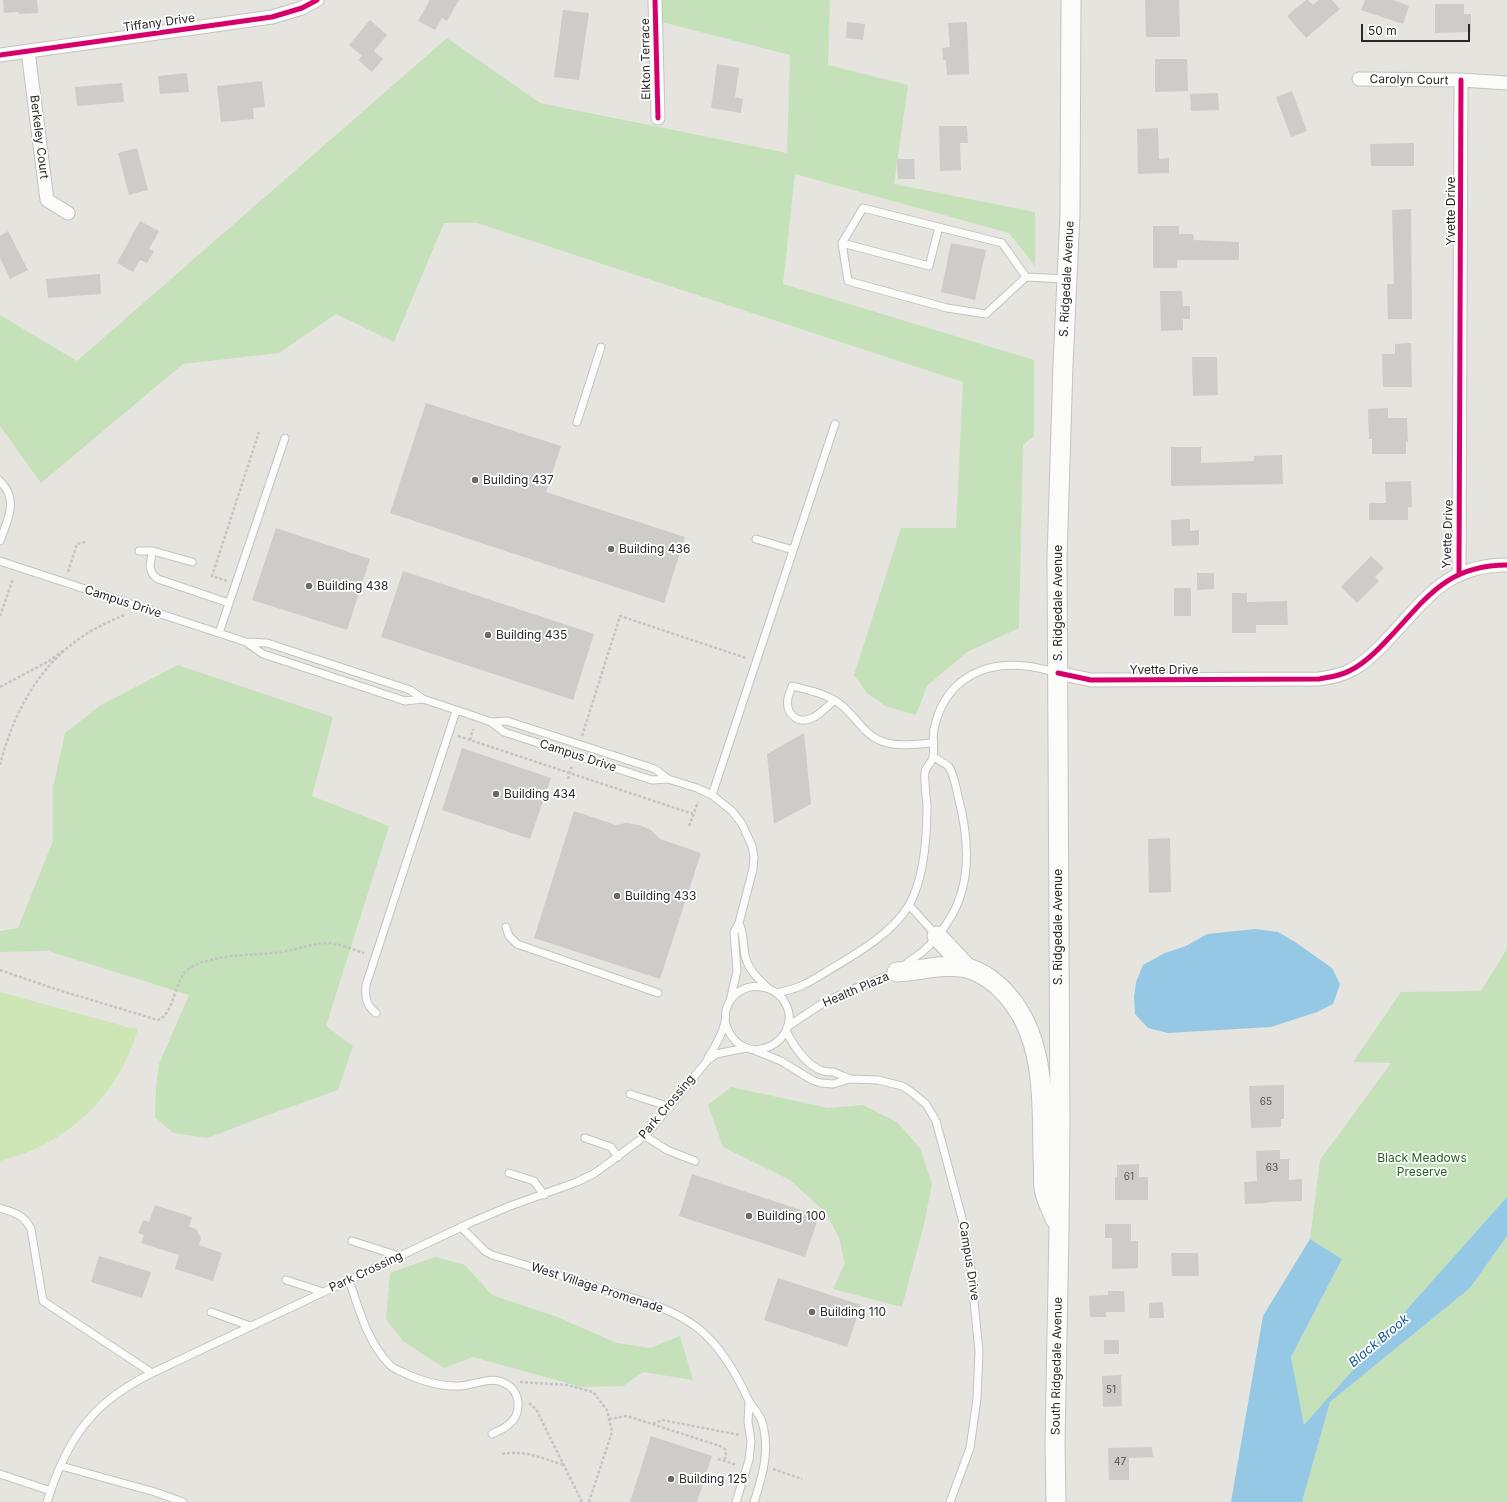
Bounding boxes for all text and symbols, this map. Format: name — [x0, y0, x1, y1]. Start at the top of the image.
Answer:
street label: Tiffany Drive — [122, 11, 196, 35]
scale bar — [1363, 16, 1472, 42]
street label: Elkton Terrace — [638, 18, 654, 100]
text: 50 m — [1368, 23, 1397, 38]
street label: Carolyn Court — [1369, 72, 1449, 88]
street label: Berkeley Court — [27, 94, 51, 180]
street label: Yvette Drive — [1444, 176, 1458, 246]
street label: S. Ridgedale Avenue — [1057, 221, 1077, 337]
place label: Building 437 — [483, 473, 554, 487]
marker: Building 437 — [470, 475, 480, 485]
street label: Yvette Drive — [1440, 499, 1456, 569]
place label: Building 436 — [619, 542, 690, 556]
marker: Building 436 — [606, 544, 616, 554]
street label: S. Ridgedale Avenue — [1051, 545, 1065, 661]
place label: Building 438 — [317, 579, 388, 593]
marker: Building 438 — [304, 581, 314, 591]
street label: Campus Drive — [83, 583, 163, 621]
place label: Building 435 — [496, 628, 567, 642]
marker: Building 435 — [483, 630, 493, 640]
street label: Yvette Drive — [1129, 663, 1199, 677]
street label: Campus Drive — [538, 737, 618, 775]
place label: Building 434 — [504, 787, 576, 801]
marker: Building 434 — [491, 789, 501, 799]
street label: S. Ridgedale Avenue — [1051, 869, 1065, 985]
place label: Building 433 — [625, 889, 696, 903]
marker: Building 433 — [612, 891, 622, 901]
street label: Health Plaza — [821, 970, 891, 1010]
street label: Park Crossing — [636, 1072, 698, 1142]
house number: 65 — [1260, 1096, 1272, 1108]
park label: Black Meadows Preserve — [1377, 1151, 1467, 1179]
house number: 63 — [1266, 1162, 1278, 1174]
house number: 61 — [1124, 1171, 1134, 1183]
place label: Building 100 — [757, 1209, 826, 1223]
marker: Building 100 — [744, 1211, 754, 1221]
street label: Campus Drive — [956, 1220, 982, 1302]
street label: Park Crossing — [327, 1249, 405, 1295]
street label: West Village Promenade — [529, 1260, 665, 1316]
street label: South Ridgedale Avenue — [1049, 1297, 1065, 1435]
place label: Building 110 — [820, 1305, 886, 1319]
marker: Building 110 — [807, 1307, 817, 1317]
water label: Black Brook — [1346, 1311, 1412, 1371]
house number: 51 — [1106, 1384, 1116, 1396]
house number: 47 — [1114, 1456, 1126, 1468]
place label: Building 125 — [679, 1472, 747, 1486]
marker: Building 125 — [666, 1474, 676, 1484]

